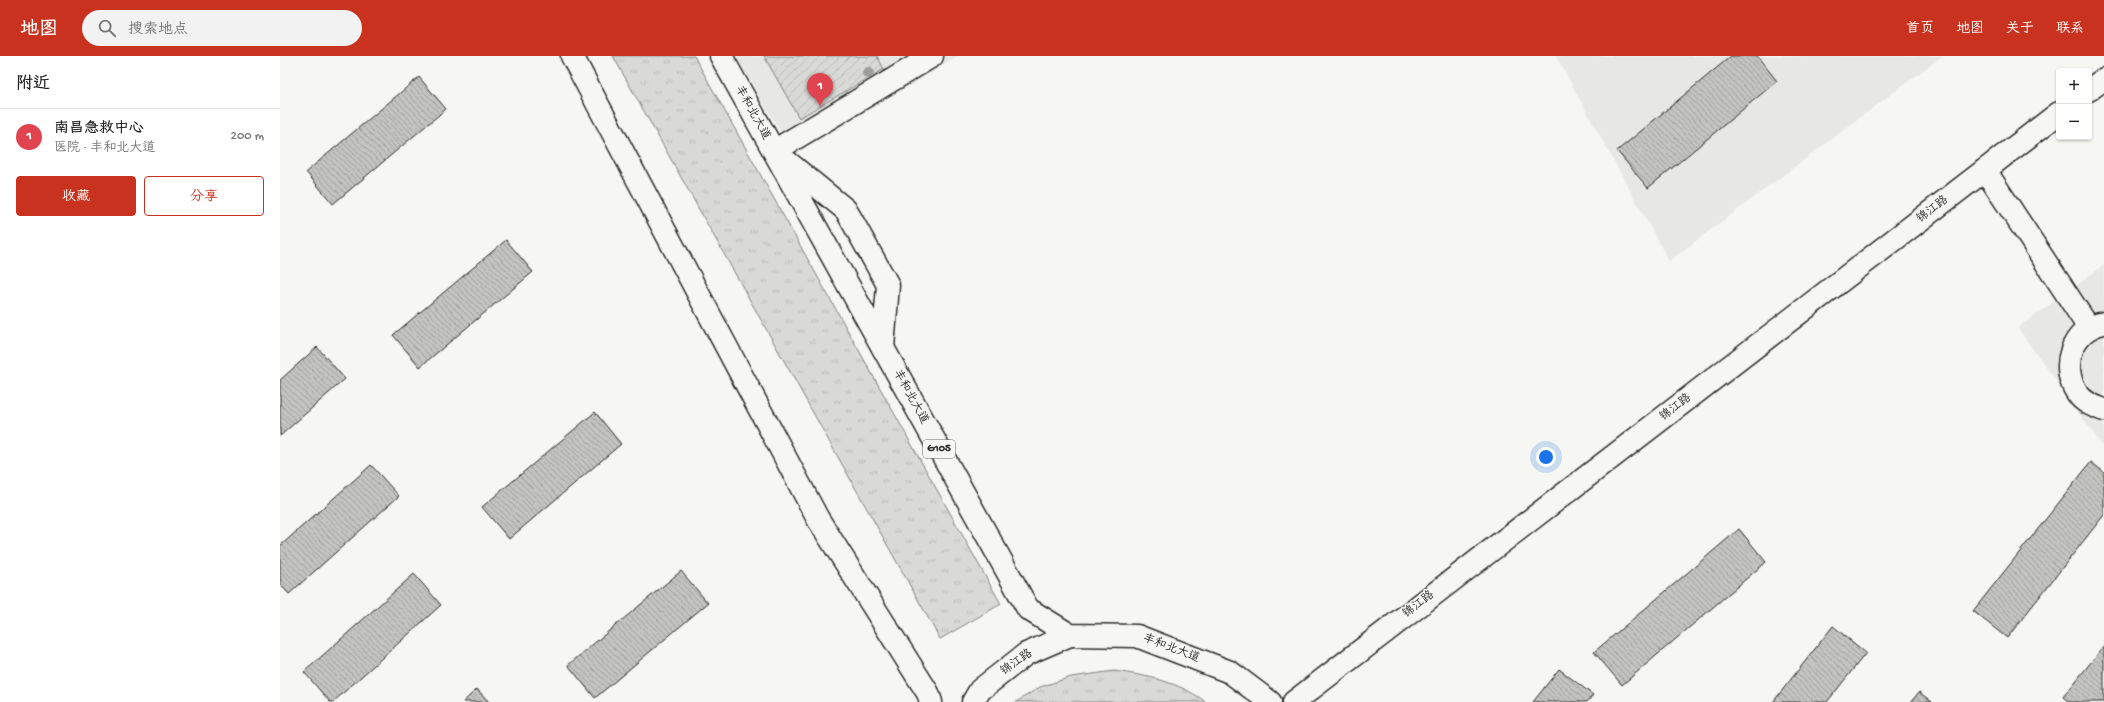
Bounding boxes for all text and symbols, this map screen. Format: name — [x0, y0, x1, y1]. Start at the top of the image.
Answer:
search box — [82, 10, 362, 46]
icon: search — [96, 17, 118, 39]
text: 地图 — [20, 19, 58, 42]
text: 搜索地点 — [128, 21, 188, 39]
text: 首页 — [1906, 21, 1934, 38]
text: 地图 — [1956, 21, 1984, 38]
text: 关于 — [2006, 21, 2034, 38]
text: 联系 — [2056, 21, 2084, 38]
map controls — [2056, 68, 2092, 140]
button: + — [2056, 68, 2092, 104]
pin: 1 — [807, 73, 833, 106]
text: 附近 — [16, 75, 50, 95]
street label: 丰和北大道 — [731, 83, 774, 143]
button: − — [2056, 104, 2092, 140]
text: 南昌急救中心 — [54, 120, 144, 138]
text: 1 — [26, 129, 32, 144]
text: 200 m — [231, 129, 264, 144]
text: 医院 · 丰和北大道 — [54, 141, 155, 156]
button: 收藏 — [16, 176, 136, 216]
button: 分享 — [144, 176, 264, 216]
street label: 锦江路 — [1914, 193, 1951, 227]
street label: 丰和北大道 — [889, 367, 932, 427]
street label: 锦江路 — [1657, 391, 1694, 425]
road number: G105 — [923, 440, 955, 458]
your location — [1536, 447, 1556, 467]
street label: 锦江路 — [1400, 588, 1437, 622]
street label: 丰和北大道 — [1140, 631, 1202, 666]
street label: 锦江路 — [998, 646, 1036, 679]

